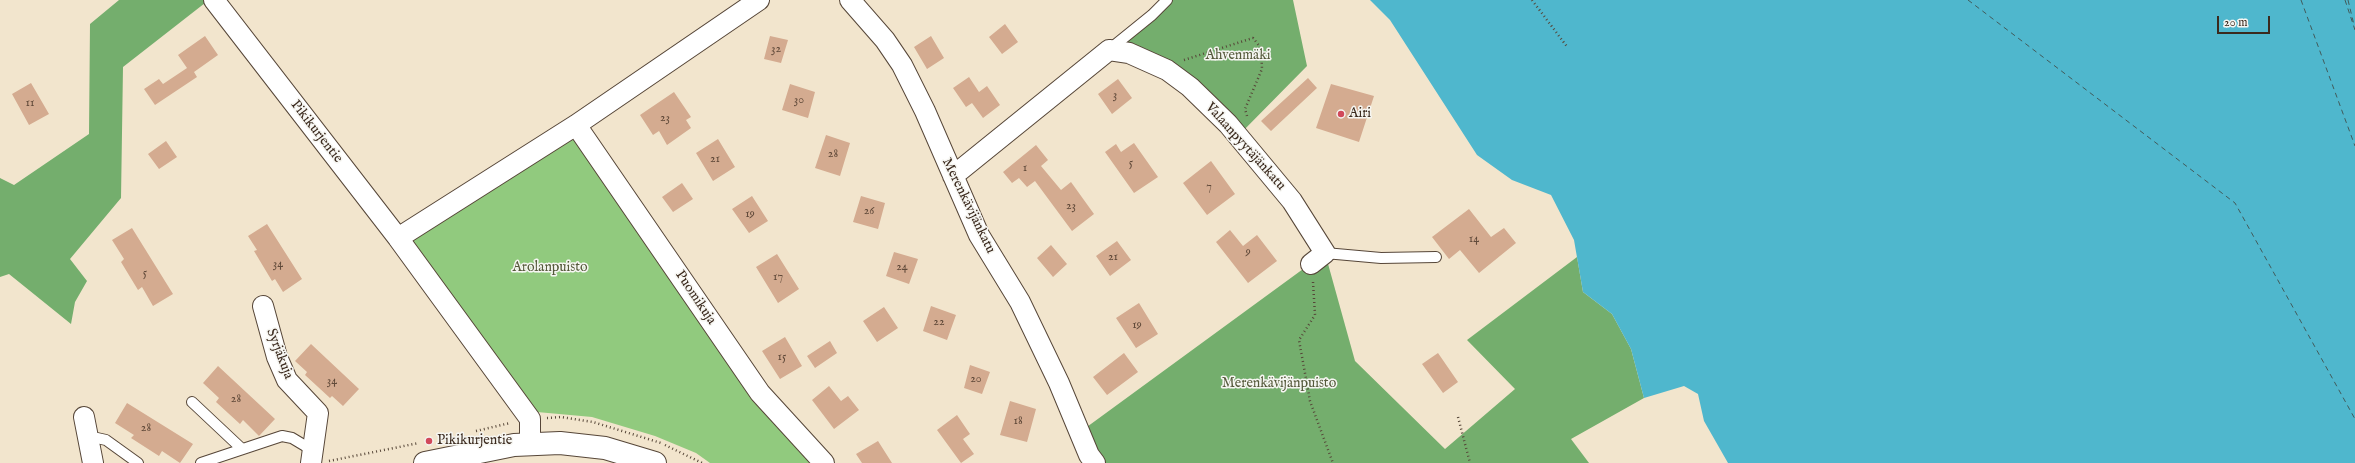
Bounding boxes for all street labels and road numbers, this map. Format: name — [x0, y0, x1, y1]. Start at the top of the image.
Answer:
street label: Pikikurjentie — [286, 97, 346, 167]
street label: Valaanpyytäjänkatu — [1201, 100, 1289, 194]
street label: Merenkävijänkatu — [938, 155, 998, 257]
street label: Puomikuja — [671, 268, 719, 328]
street label: Syrjäkuja — [262, 326, 296, 382]

